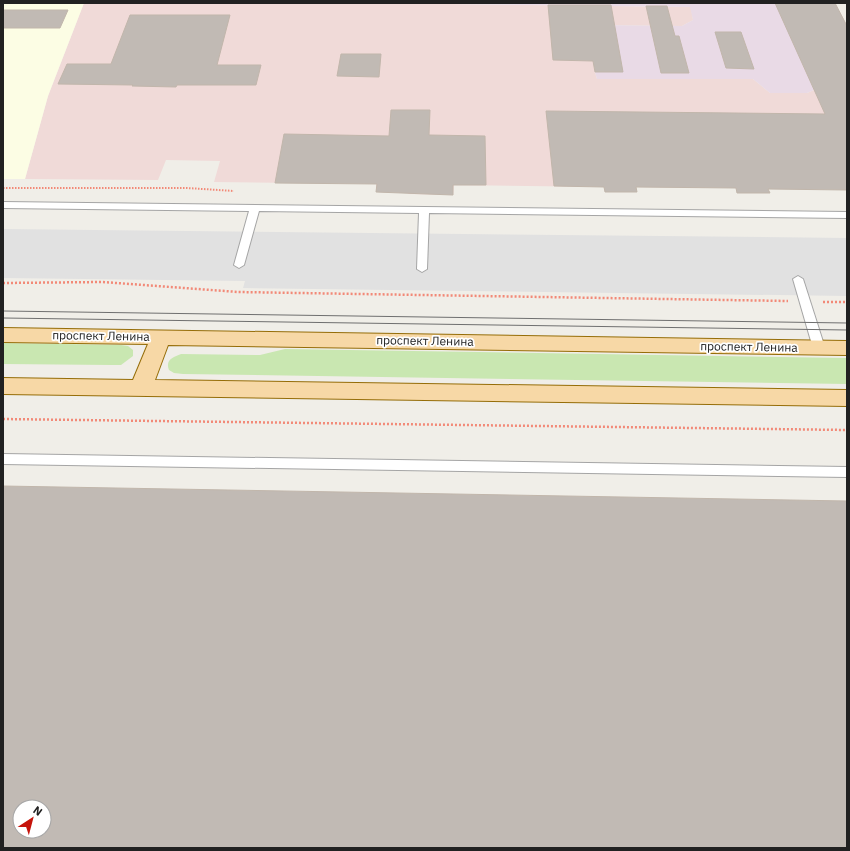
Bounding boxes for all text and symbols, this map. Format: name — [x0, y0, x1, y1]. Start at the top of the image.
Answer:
street label: проспект Ленина — [52, 327, 150, 344]
street label: проспект Ленина — [376, 332, 474, 349]
street label: проспект Ленина — [700, 338, 798, 355]
north arrow — [12, 799, 52, 839]
text: N — [31, 803, 45, 819]

